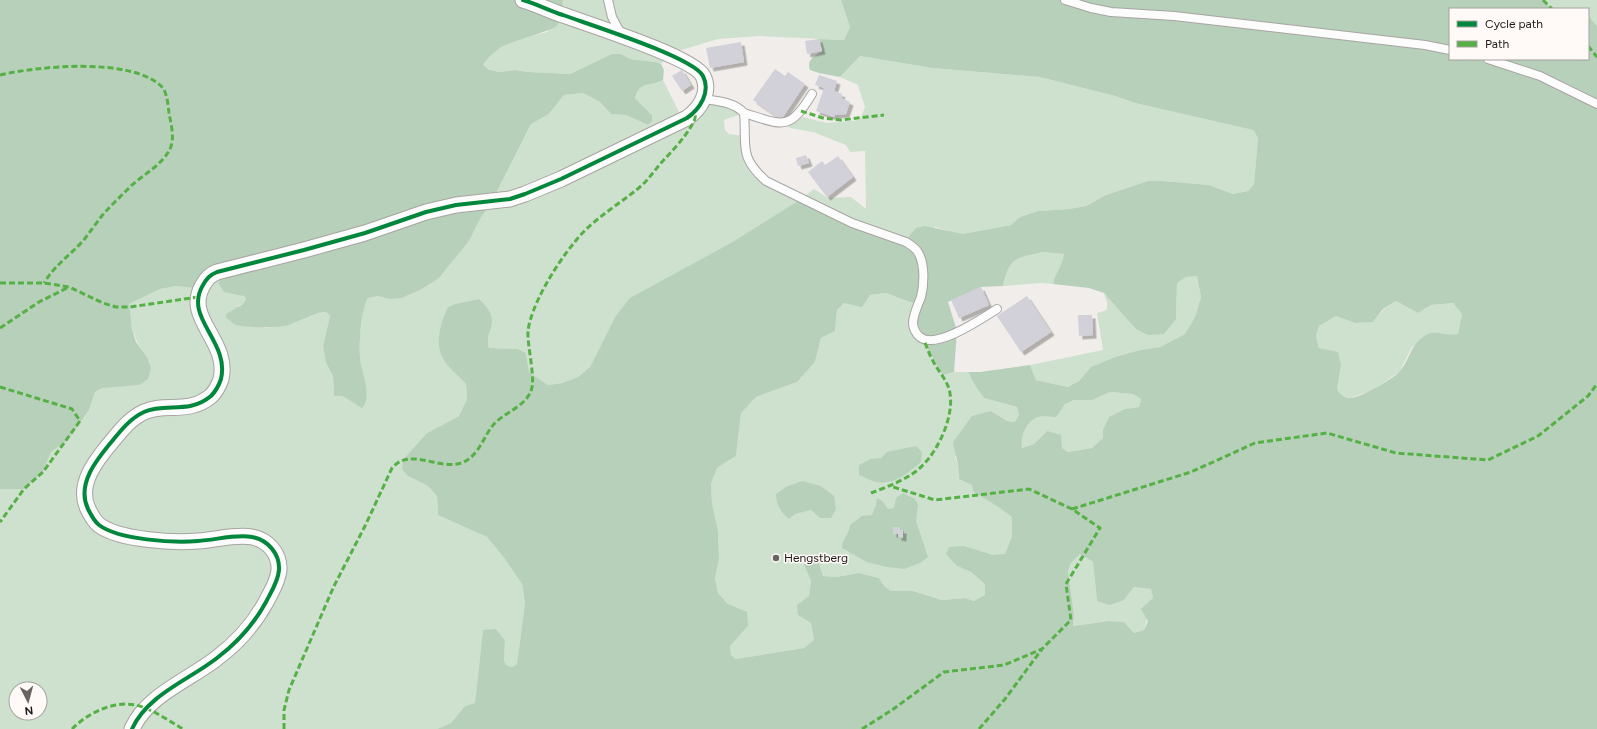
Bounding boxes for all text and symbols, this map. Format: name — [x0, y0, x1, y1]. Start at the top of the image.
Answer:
legend — [1449, 8, 1589, 60]
text: Cycle path — [1485, 17, 1543, 31]
text: Path — [1485, 37, 1509, 51]
place label: Hengstberg — [784, 551, 848, 565]
marker: Hengstberg — [771, 553, 781, 563]
north arrow — [8, 681, 48, 721]
text: N — [24, 704, 34, 717]

